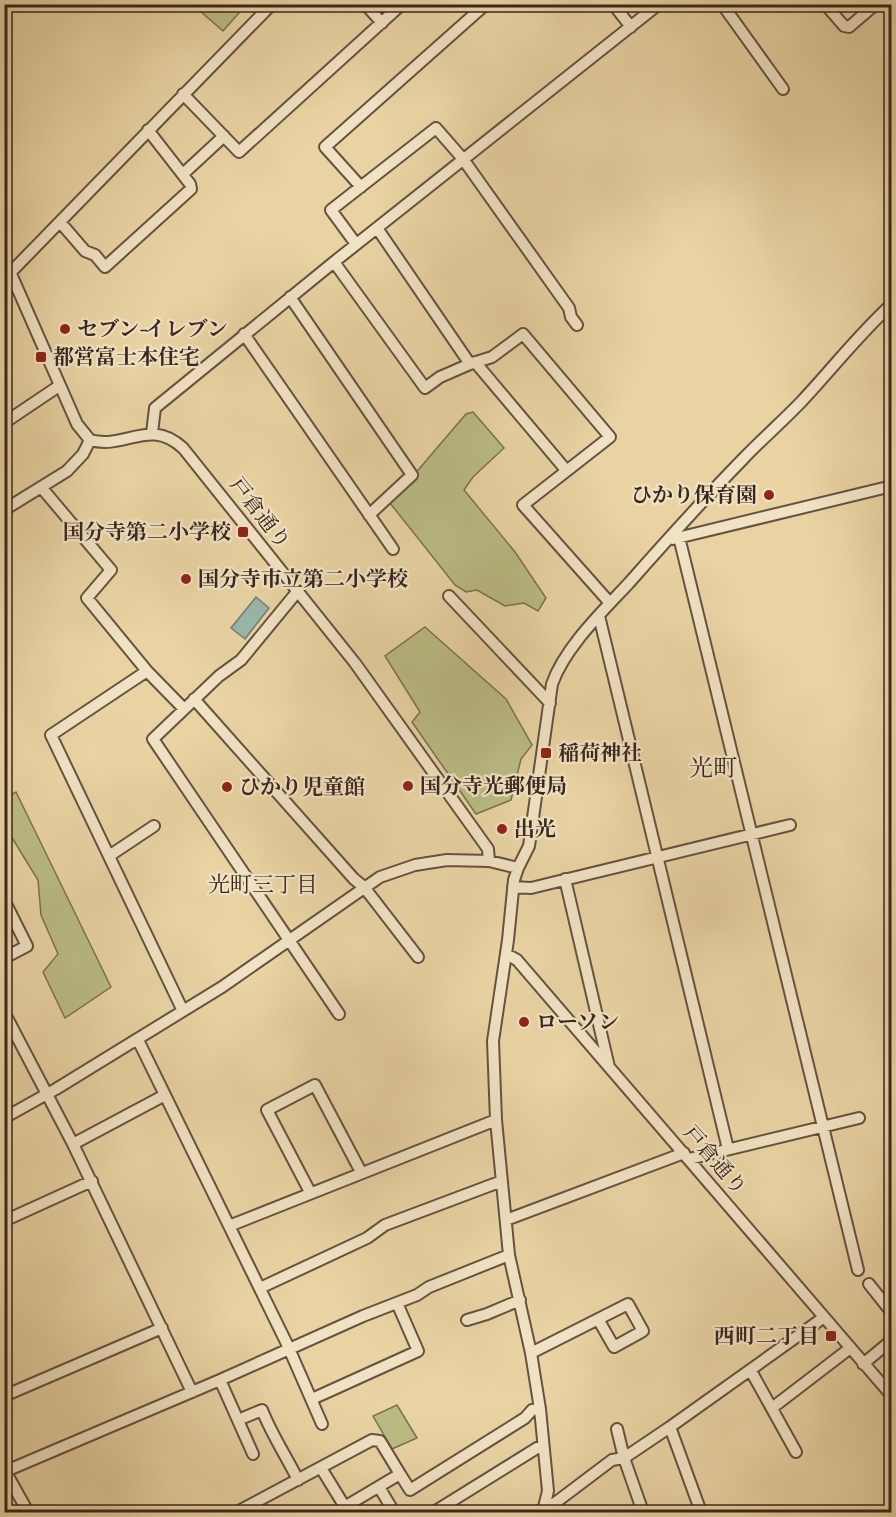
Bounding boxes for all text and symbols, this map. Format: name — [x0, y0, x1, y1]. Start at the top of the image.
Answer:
place label: セブン-イレブン — [77, 317, 228, 341]
marker: セブン-イレブン — [58, 322, 72, 336]
place label: 都営富士本住宅 — [53, 345, 200, 369]
marker: 都営富士本住宅 — [34, 350, 48, 364]
street label: 戸倉通り — [225, 473, 295, 553]
place label: ひかり保育園 — [631, 483, 757, 507]
marker: ひかり保育園 — [762, 488, 776, 502]
place label: 国分寺第二小学校 — [63, 520, 231, 544]
marker: 国分寺第二小学校 — [236, 525, 250, 539]
place label: 国分寺市立第二小学校 — [198, 567, 408, 591]
marker: 国分寺市立第二小学校 — [179, 572, 193, 586]
place label: 稲荷神社 — [558, 741, 642, 765]
marker: 稲荷神社 — [539, 746, 553, 760]
district label: 光町 — [689, 754, 737, 782]
place label: 国分寺光郵便局 — [420, 774, 567, 798]
place label: ひかり児童館 — [239, 775, 365, 799]
marker: 国分寺光郵便局 — [401, 779, 415, 793]
marker: ひかり児童館 — [220, 780, 234, 794]
place label: 出光 — [514, 817, 556, 841]
marker: 出光 — [495, 822, 509, 836]
district label: 光町三丁目 — [208, 872, 318, 898]
place label: ローソン — [536, 1010, 619, 1034]
marker: ローソン — [517, 1015, 531, 1029]
street label: 戸倉通り — [678, 1120, 752, 1200]
place label: 西町二丁目 — [714, 1324, 819, 1348]
marker: 西町二丁目 — [824, 1329, 838, 1343]

